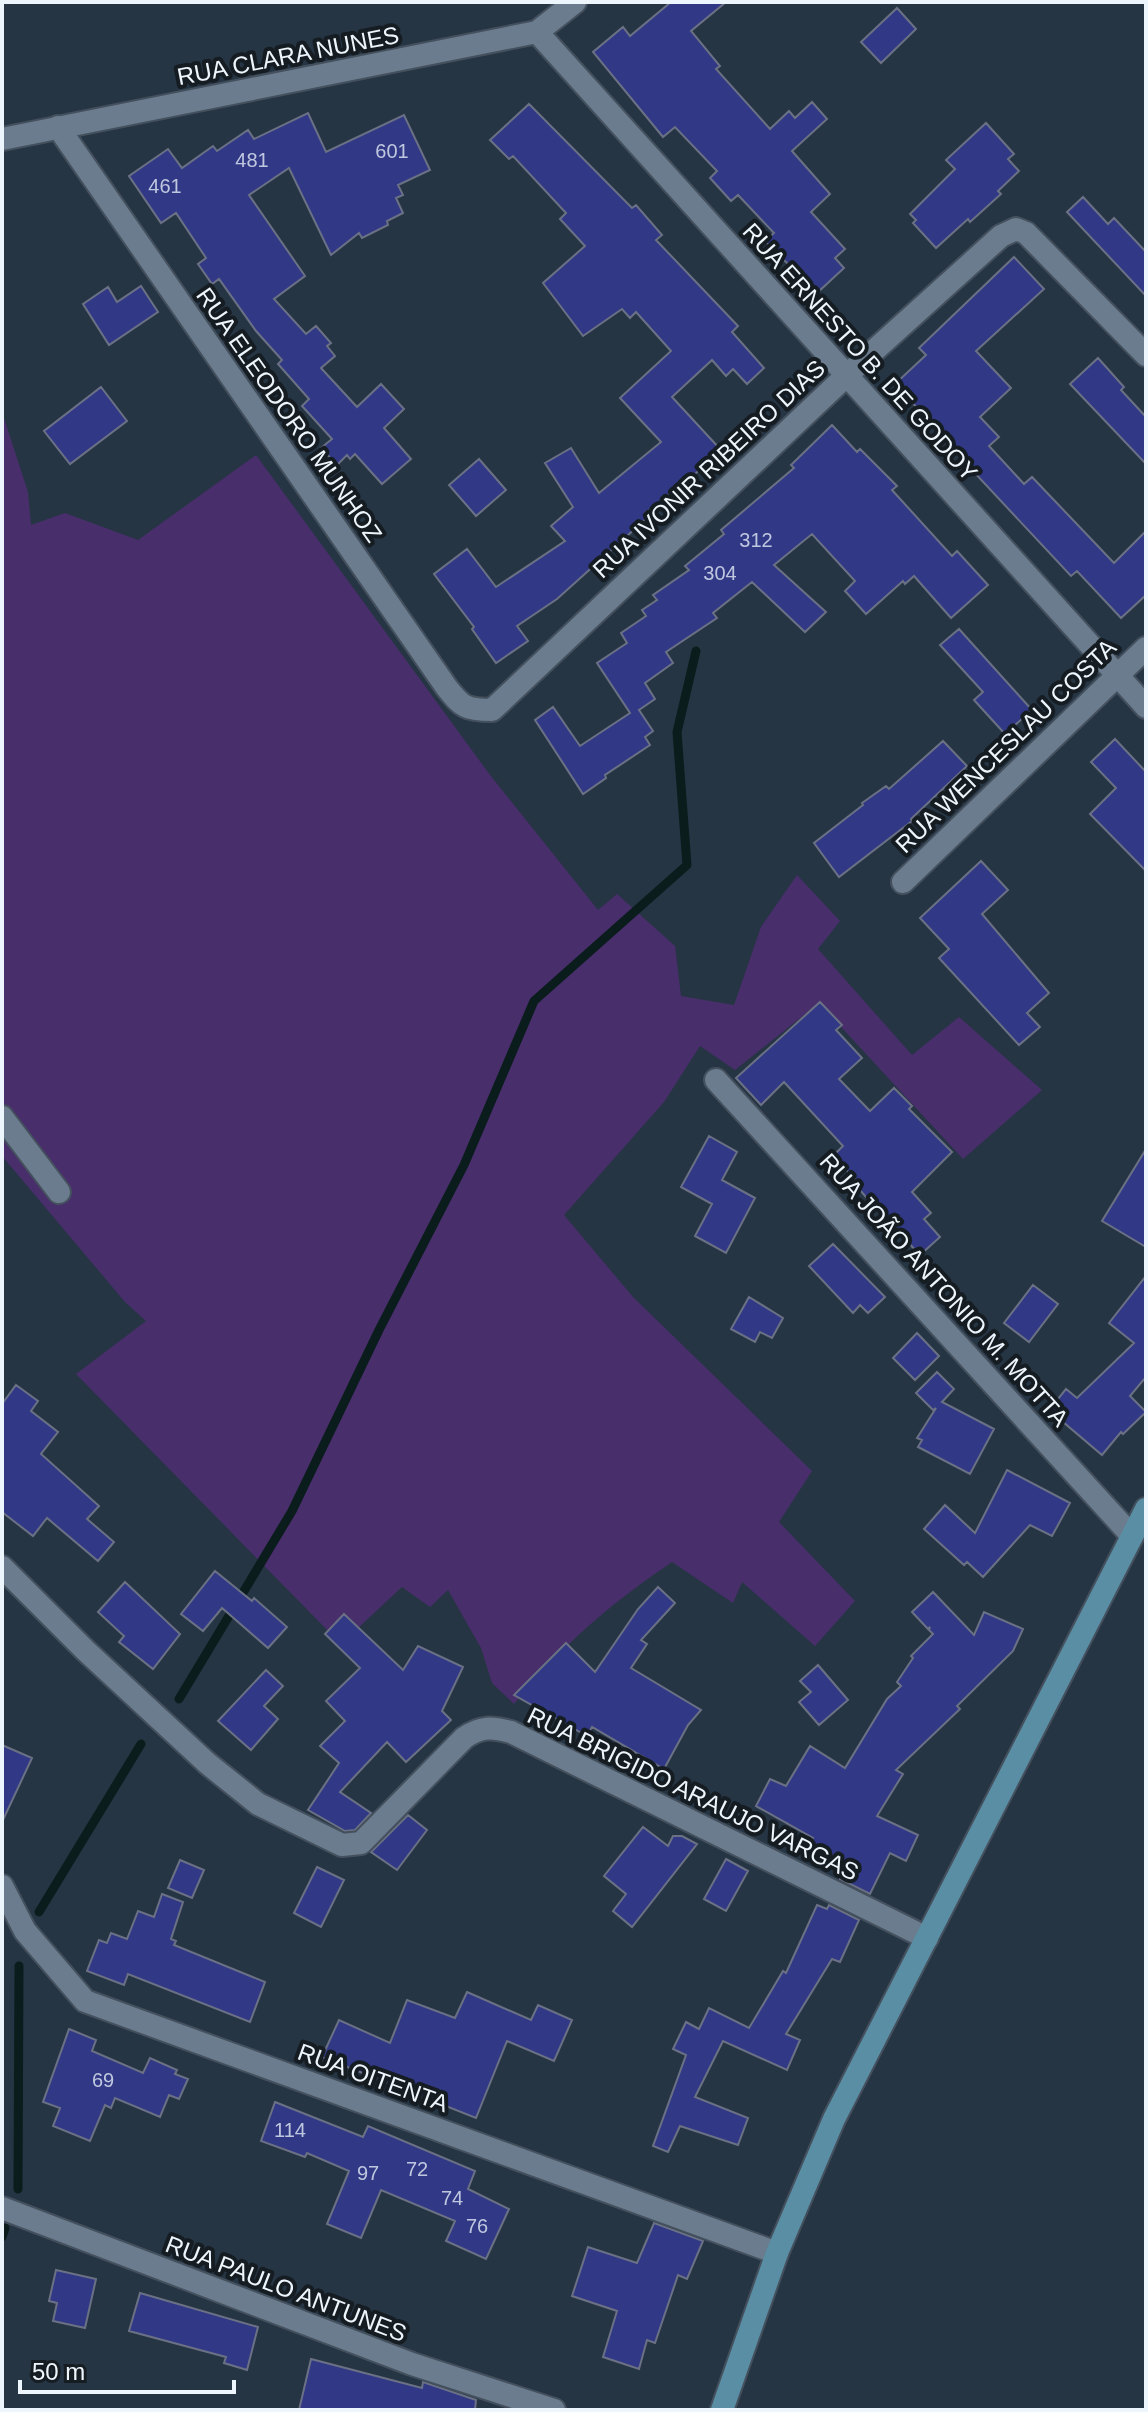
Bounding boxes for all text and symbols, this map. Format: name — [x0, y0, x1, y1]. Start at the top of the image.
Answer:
street label: RUA CLARA NUNES — [175, 21, 401, 90]
house number: 601 — [375, 140, 409, 162]
house number: 481 — [235, 149, 269, 171]
house number: 461 — [148, 175, 182, 197]
street label: RUA ERNESTO B. DE GODOY — [738, 217, 983, 486]
street label: RUA ELEODORO MUNHOZ — [191, 282, 388, 547]
street label: RUA IVONIR RIBEIRO DIAS — [587, 354, 830, 583]
house number: 312 — [739, 529, 773, 551]
house number: 304 — [703, 562, 737, 584]
street label: RUA WENCESLAU COSTA — [890, 633, 1121, 858]
street label: RUA JOÃO ANTONIO M. MOTTA — [815, 1148, 1074, 1432]
street label: RUA BRIGIDO ARAUJO VARGAS — [523, 1701, 863, 1886]
street label: RUA OITENTA — [294, 2038, 452, 2117]
house number: 69 — [92, 2069, 114, 2091]
house number: 114 — [274, 2119, 306, 2141]
house number: 72 — [406, 2158, 428, 2180]
house number: 97 — [357, 2162, 379, 2184]
house number: 74 — [441, 2187, 463, 2209]
house number: 76 — [466, 2215, 488, 2237]
street label: RUA PAULO ANTUNES — [162, 2230, 410, 2347]
scale bar — [20, 2344, 234, 2394]
text: 50 m — [32, 2358, 85, 2385]

